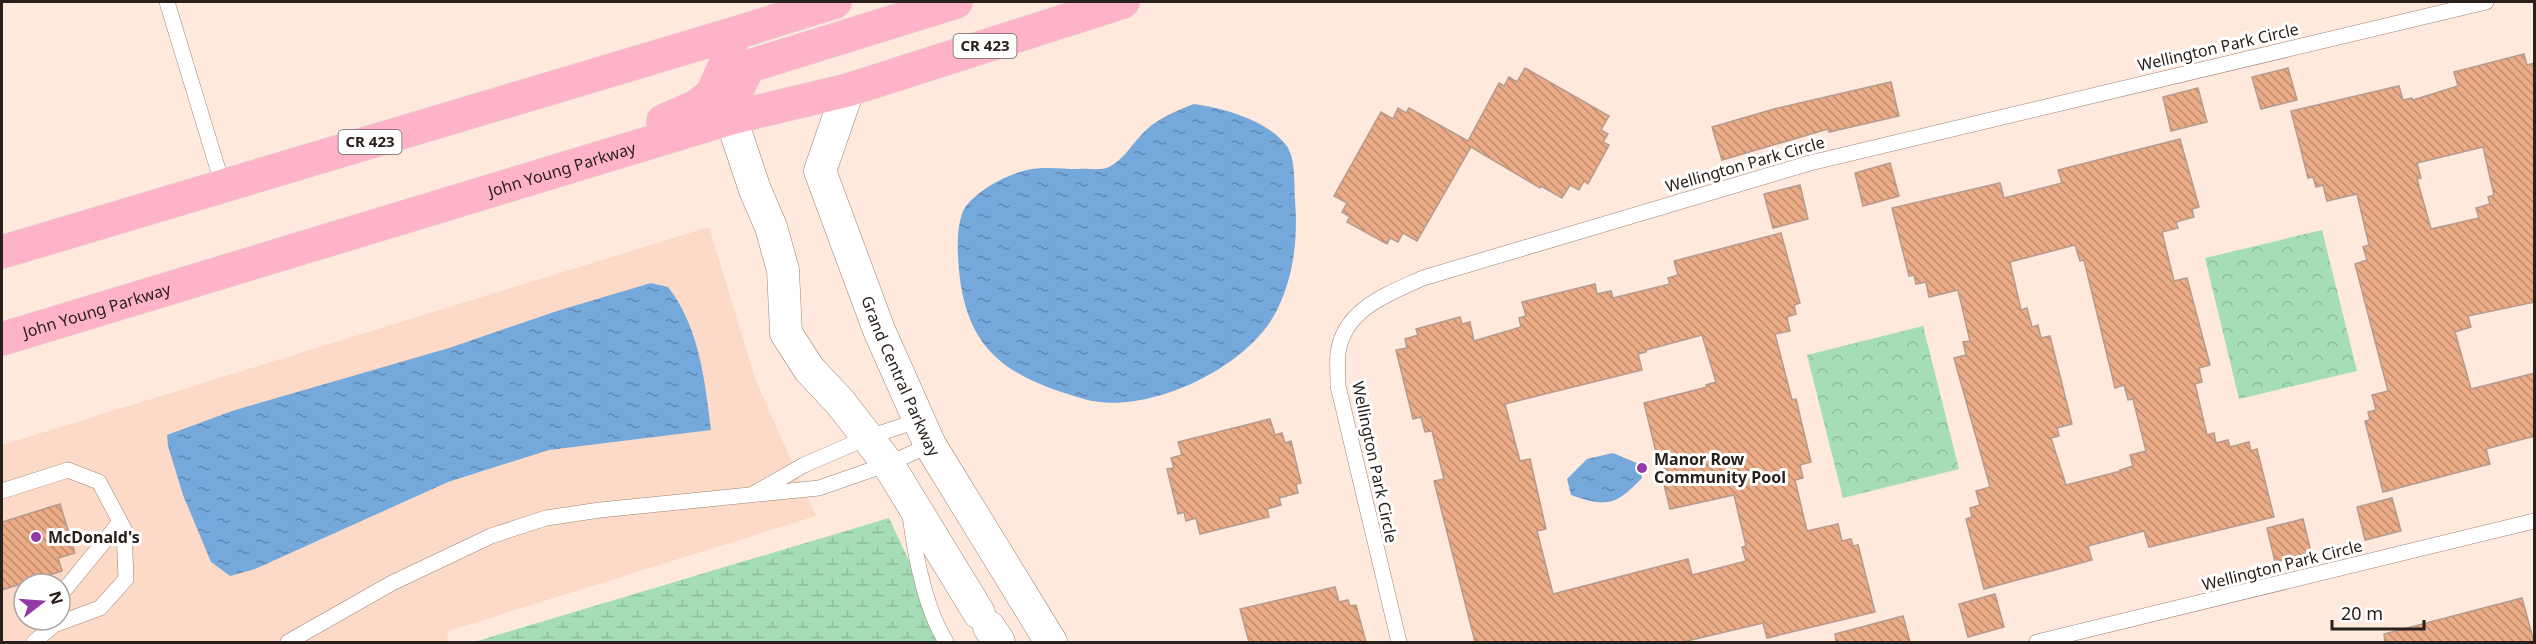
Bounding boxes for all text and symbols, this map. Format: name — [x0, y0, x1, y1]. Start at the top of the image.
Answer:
street label: Wellington Park Circle — [2135, 18, 2301, 76]
road number: CR 423 — [954, 34, 1016, 58]
road number: CR 423 — [338, 130, 401, 154]
street label: Wellington Park Circle — [1663, 131, 1827, 197]
street label: John Young Parkway — [483, 136, 639, 203]
street label: John Young Parkway — [18, 277, 174, 344]
street label: Grand Central Parkway — [856, 293, 946, 461]
street label: Wellington Park Circle — [1347, 379, 1403, 545]
place label: Manor Row Community Pool — [1654, 448, 1786, 488]
marker: Manor Row Community Pool — [1635, 461, 1649, 475]
place label: McDonald's — [48, 526, 140, 548]
marker: McDonald's — [29, 530, 43, 544]
street label: Wellington Park Circle — [2200, 534, 2364, 596]
north arrow — [12, 572, 72, 632]
text: N — [44, 588, 69, 607]
scale bar — [2332, 593, 2424, 631]
text: 20 m — [2341, 601, 2383, 625]

